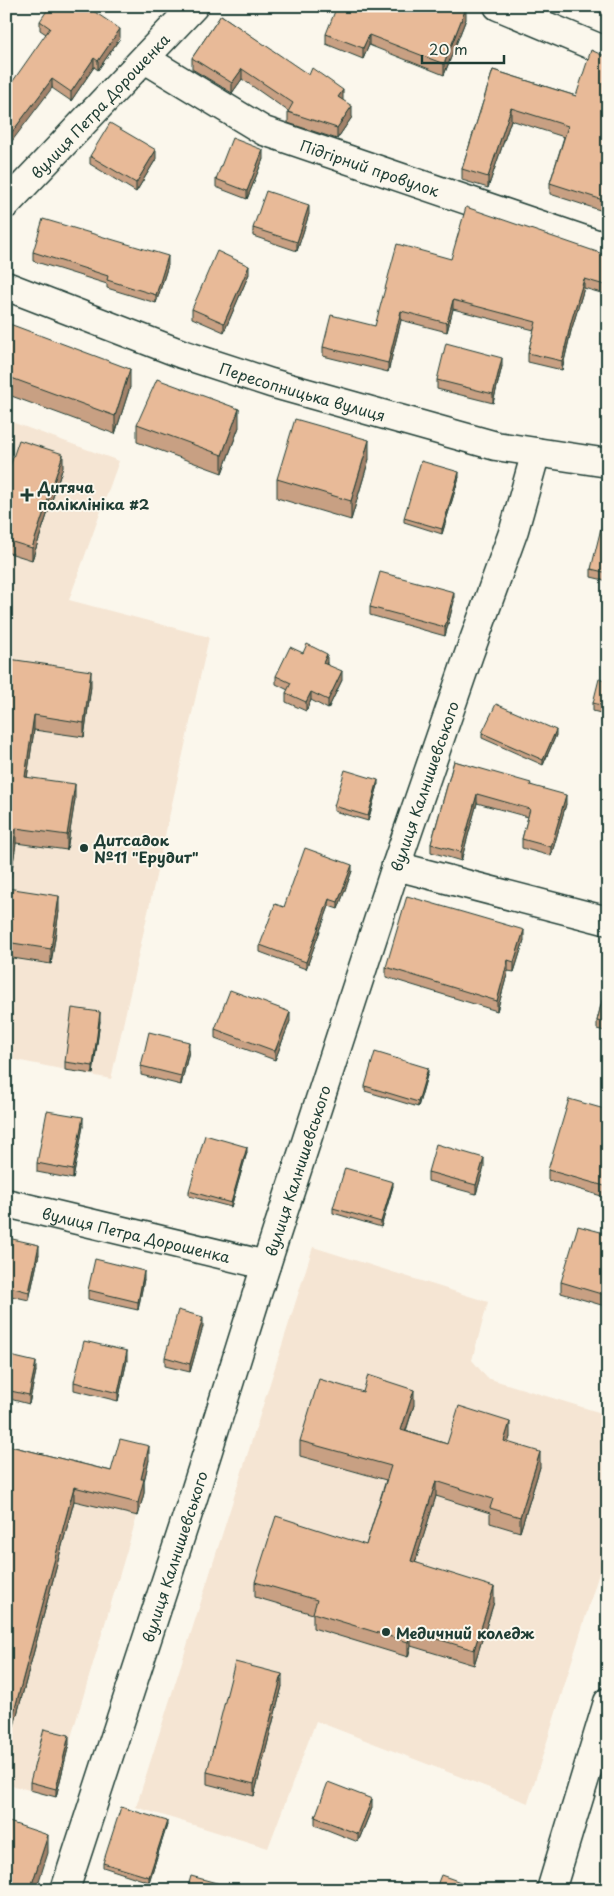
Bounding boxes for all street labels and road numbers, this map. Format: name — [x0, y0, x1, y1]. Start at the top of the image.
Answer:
street label: вулиця Петра Дорошенка — [25, 27, 175, 183]
street label: Підгірний провулок — [297, 133, 443, 201]
street label: Пересопницька вулиця — [217, 356, 388, 426]
street label: вулиця Калнишевського — [384, 698, 464, 874]
street label: вулиця Калнишевського — [258, 1082, 335, 1259]
street label: вулиця Петра Дорошенка — [40, 1201, 233, 1268]
street label: вулиця Калнишевського — [135, 1468, 212, 1645]

